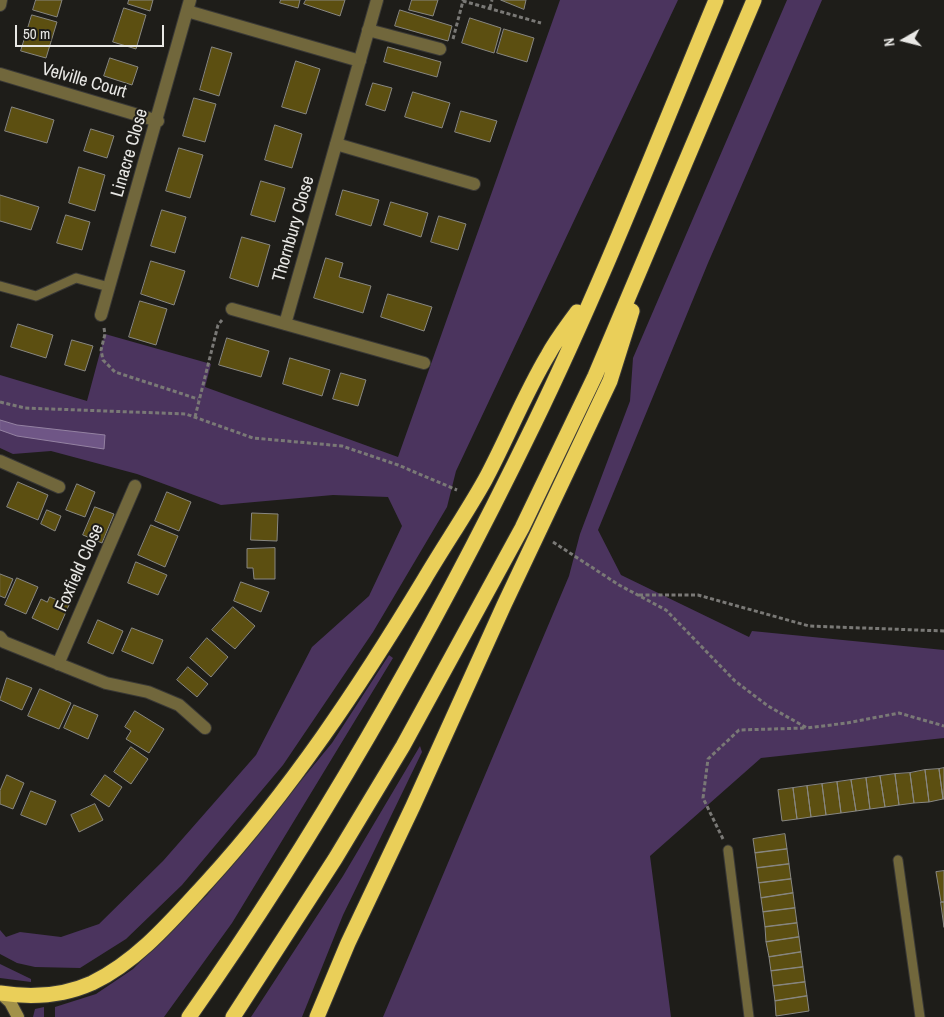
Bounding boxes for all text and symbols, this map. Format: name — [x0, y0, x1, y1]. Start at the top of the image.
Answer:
scale bar — [18, 15, 166, 47]
north arrow — [879, 15, 929, 65]
text: 50 m — [23, 23, 50, 44]
text: N — [880, 37, 899, 47]
street label: Velville Court — [39, 59, 129, 103]
street label: Linacre Close — [107, 106, 153, 200]
street label: Thornbury Close — [269, 174, 319, 284]
street label: Foxfield Close — [51, 521, 109, 615]

